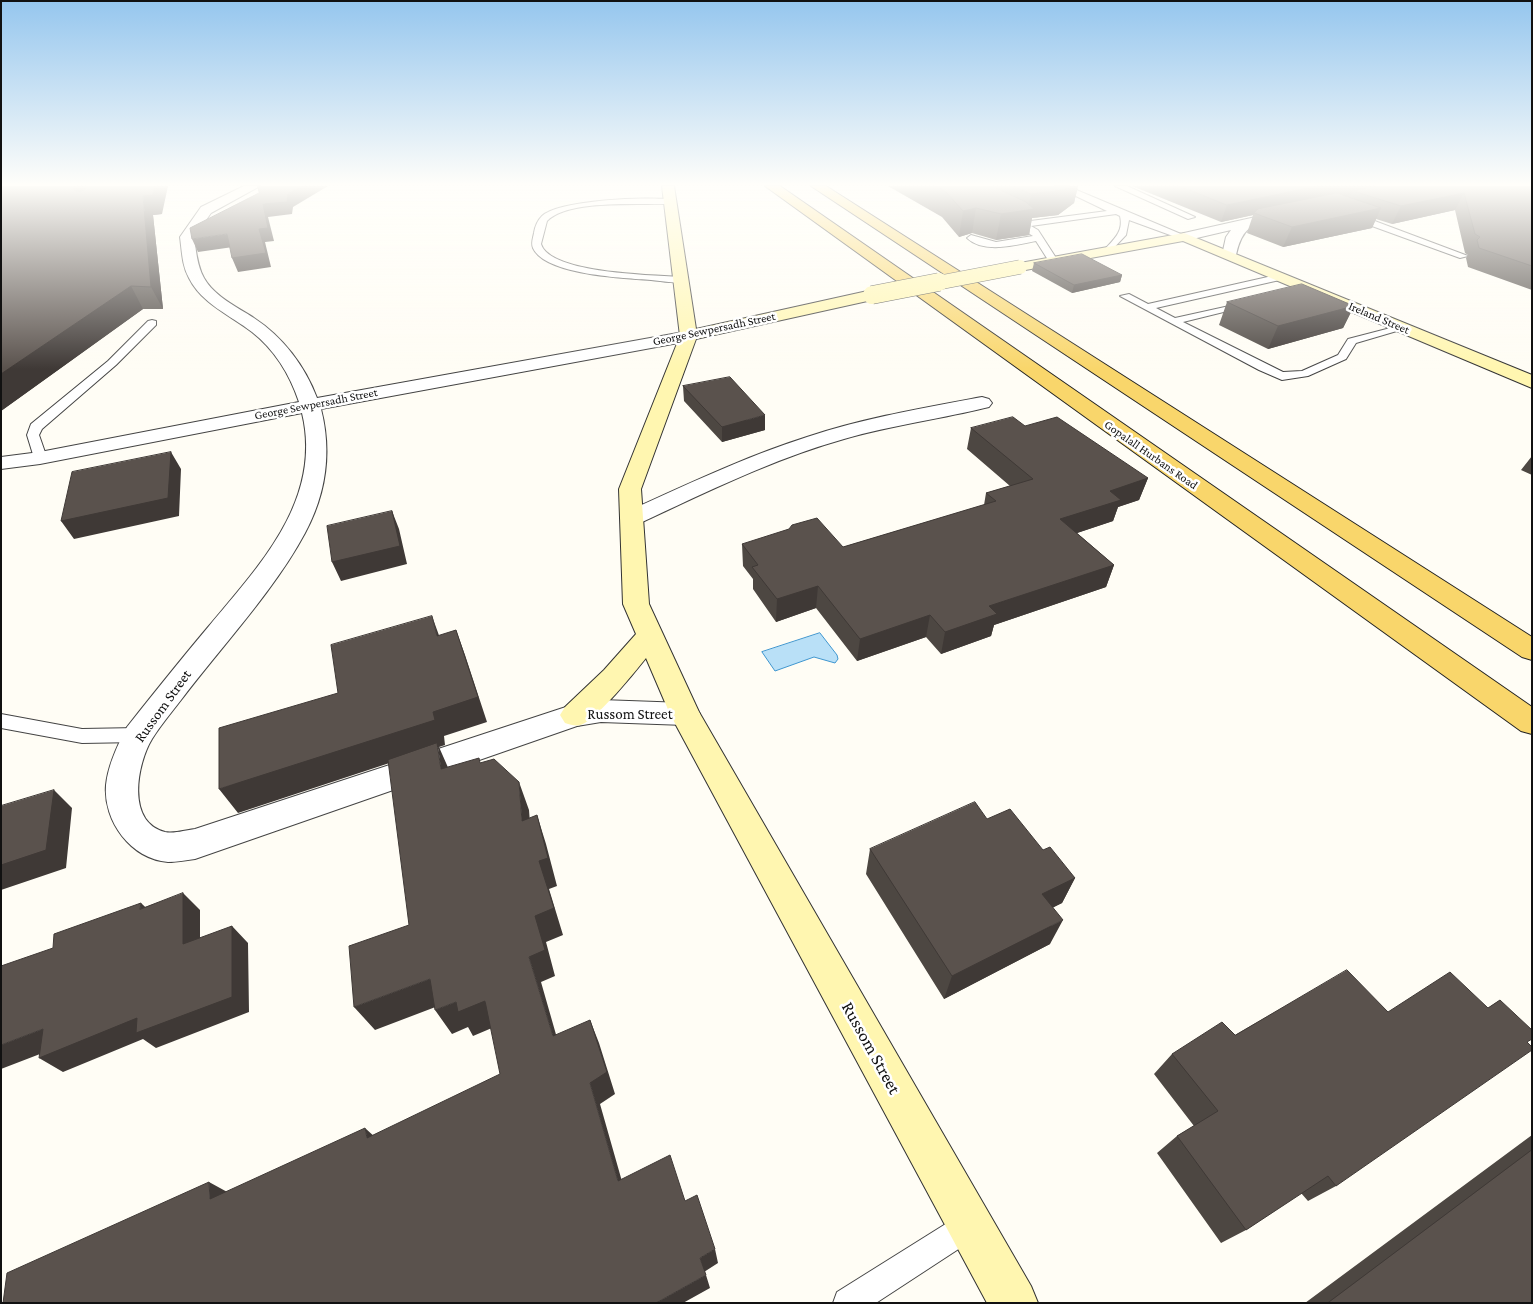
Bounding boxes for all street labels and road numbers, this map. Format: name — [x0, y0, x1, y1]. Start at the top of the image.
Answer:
street label: Ireland Street — [1346, 299, 1412, 337]
street label: George Sewpersadh Street — [651, 309, 777, 349]
street label: George Sewpersadh Street — [253, 385, 379, 423]
street label: Gopalall Hurbans Road — [1102, 417, 1200, 493]
street label: Russom Street — [131, 666, 195, 746]
street label: Russom Street — [587, 705, 673, 723]
street label: Russom Street — [837, 998, 905, 1098]

